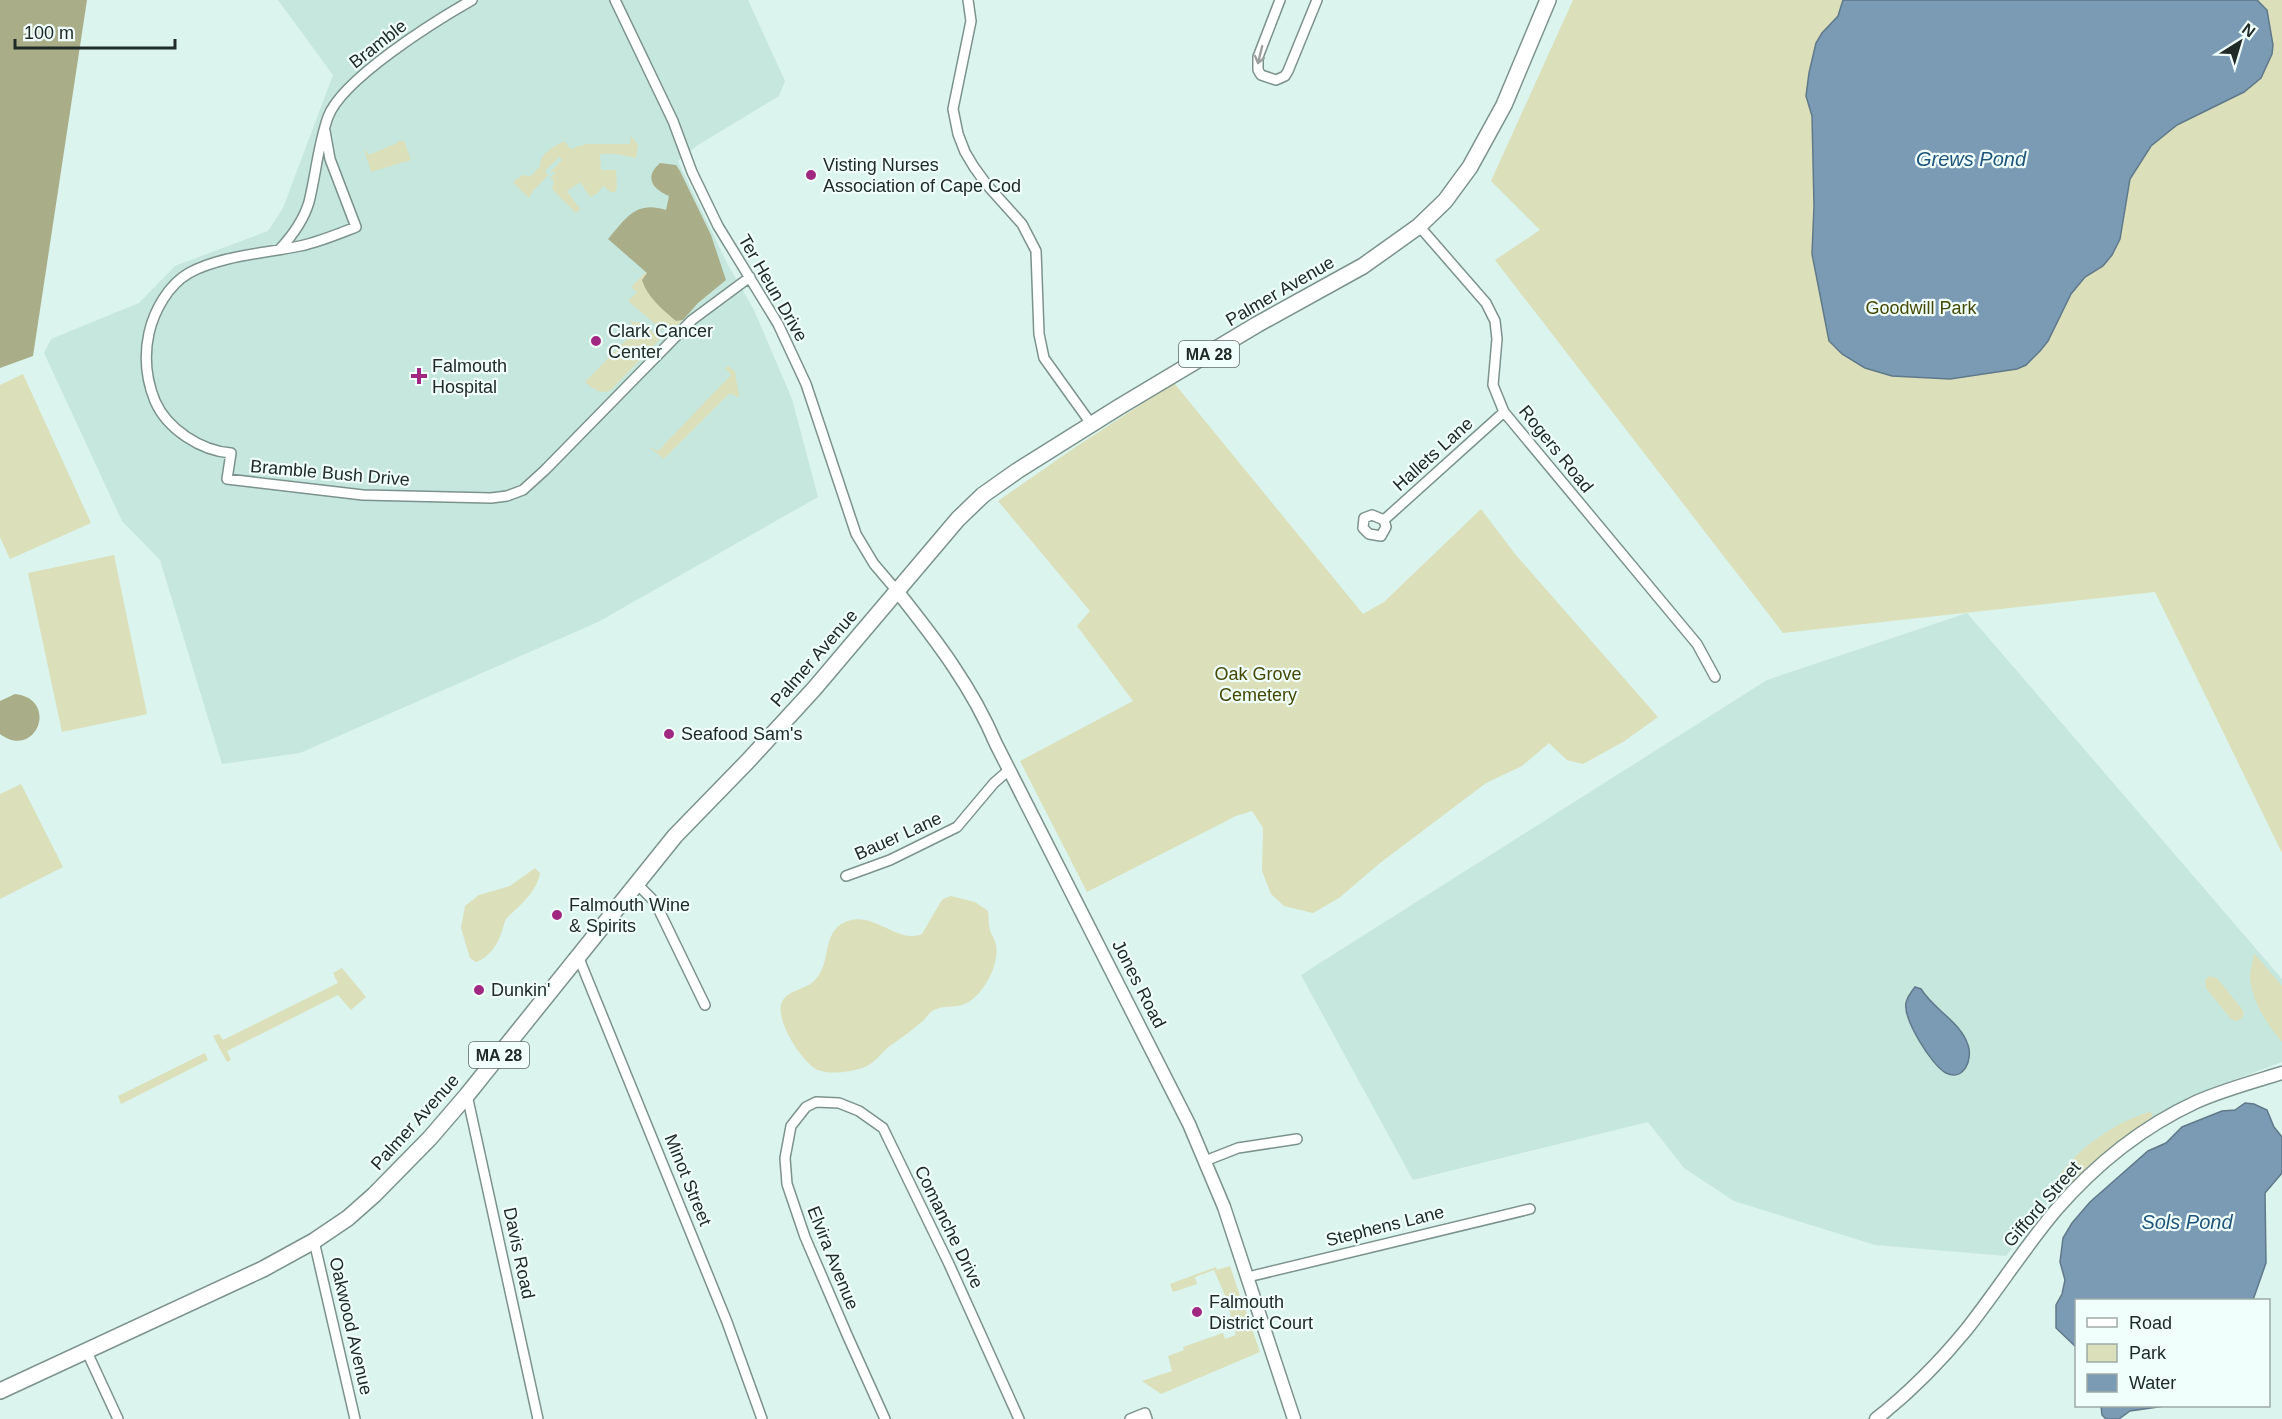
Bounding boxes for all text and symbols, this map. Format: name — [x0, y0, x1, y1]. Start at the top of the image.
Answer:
scale bar — [15, 12, 176, 50]
north arrow — [2210, 12, 2270, 72]
street label: Bramble — [345, 15, 411, 73]
text: N — [2239, 20, 2258, 41]
text: 100 m — [24, 23, 74, 43]
one-way arrow — [1254, 45, 1265, 64]
water label: Grews Pond — [1916, 148, 2027, 170]
place label: Visting Nurses Association of Cape Cod — [823, 155, 1021, 196]
marker: Visting Nurses Association of Cape Cod — [804, 168, 818, 182]
street label: Ter Heun Drive — [734, 231, 812, 345]
street label: Palmer Avenue — [1222, 252, 1338, 330]
park label: Goodwill Park — [1865, 298, 1978, 318]
place label: Clark Cancer Center — [608, 321, 713, 362]
marker: Clark Cancer Center — [589, 334, 603, 348]
road number: MA 28 — [1179, 341, 1239, 367]
place label: Falmouth Hospital — [432, 356, 507, 397]
marker: Falmouth Hospital — [410, 367, 428, 385]
street label: Rogers Road — [1515, 401, 1597, 497]
street label: Hallets Lane — [1389, 413, 1477, 495]
street label: Bramble Bush Drive — [249, 456, 411, 490]
street label: Palmer Avenue — [767, 605, 861, 711]
park label: Oak Grove Cemetery — [1214, 664, 1302, 705]
place label: Seafood Sam's — [681, 724, 803, 744]
marker: Seafood Sam's — [662, 727, 676, 741]
street label: Bauer Lane — [851, 808, 945, 864]
place label: Falmouth Wine & Spirits — [569, 895, 690, 936]
marker: Falmouth Wine & Spirits — [550, 908, 564, 922]
street label: Jones Road — [1108, 937, 1170, 1031]
place label: Dunkin' — [491, 980, 550, 1000]
marker: Dunkin' — [472, 983, 486, 997]
road number: MA 28 — [469, 1042, 529, 1068]
street label: Palmer Avenue — [367, 1070, 463, 1174]
street label: Minot Street — [661, 1131, 715, 1229]
street label: Gifford Street — [1999, 1157, 2085, 1251]
street label: Comanche Drive — [911, 1162, 987, 1292]
street label: Stephens Lane — [1324, 1202, 1446, 1250]
street label: Elvira Avenue — [803, 1203, 863, 1313]
street label: Davis Road — [500, 1205, 538, 1301]
water label: Sols Pond — [2141, 1211, 2233, 1233]
street label: Oakwood Avenue — [325, 1255, 377, 1397]
place label: Falmouth District Court — [1209, 1292, 1313, 1333]
legend — [2075, 1299, 2270, 1407]
marker: Falmouth District Court — [1190, 1305, 1204, 1319]
text: Road — [2129, 1313, 2172, 1333]
text: Park — [2129, 1343, 2167, 1363]
text: Water — [2129, 1373, 2176, 1393]

